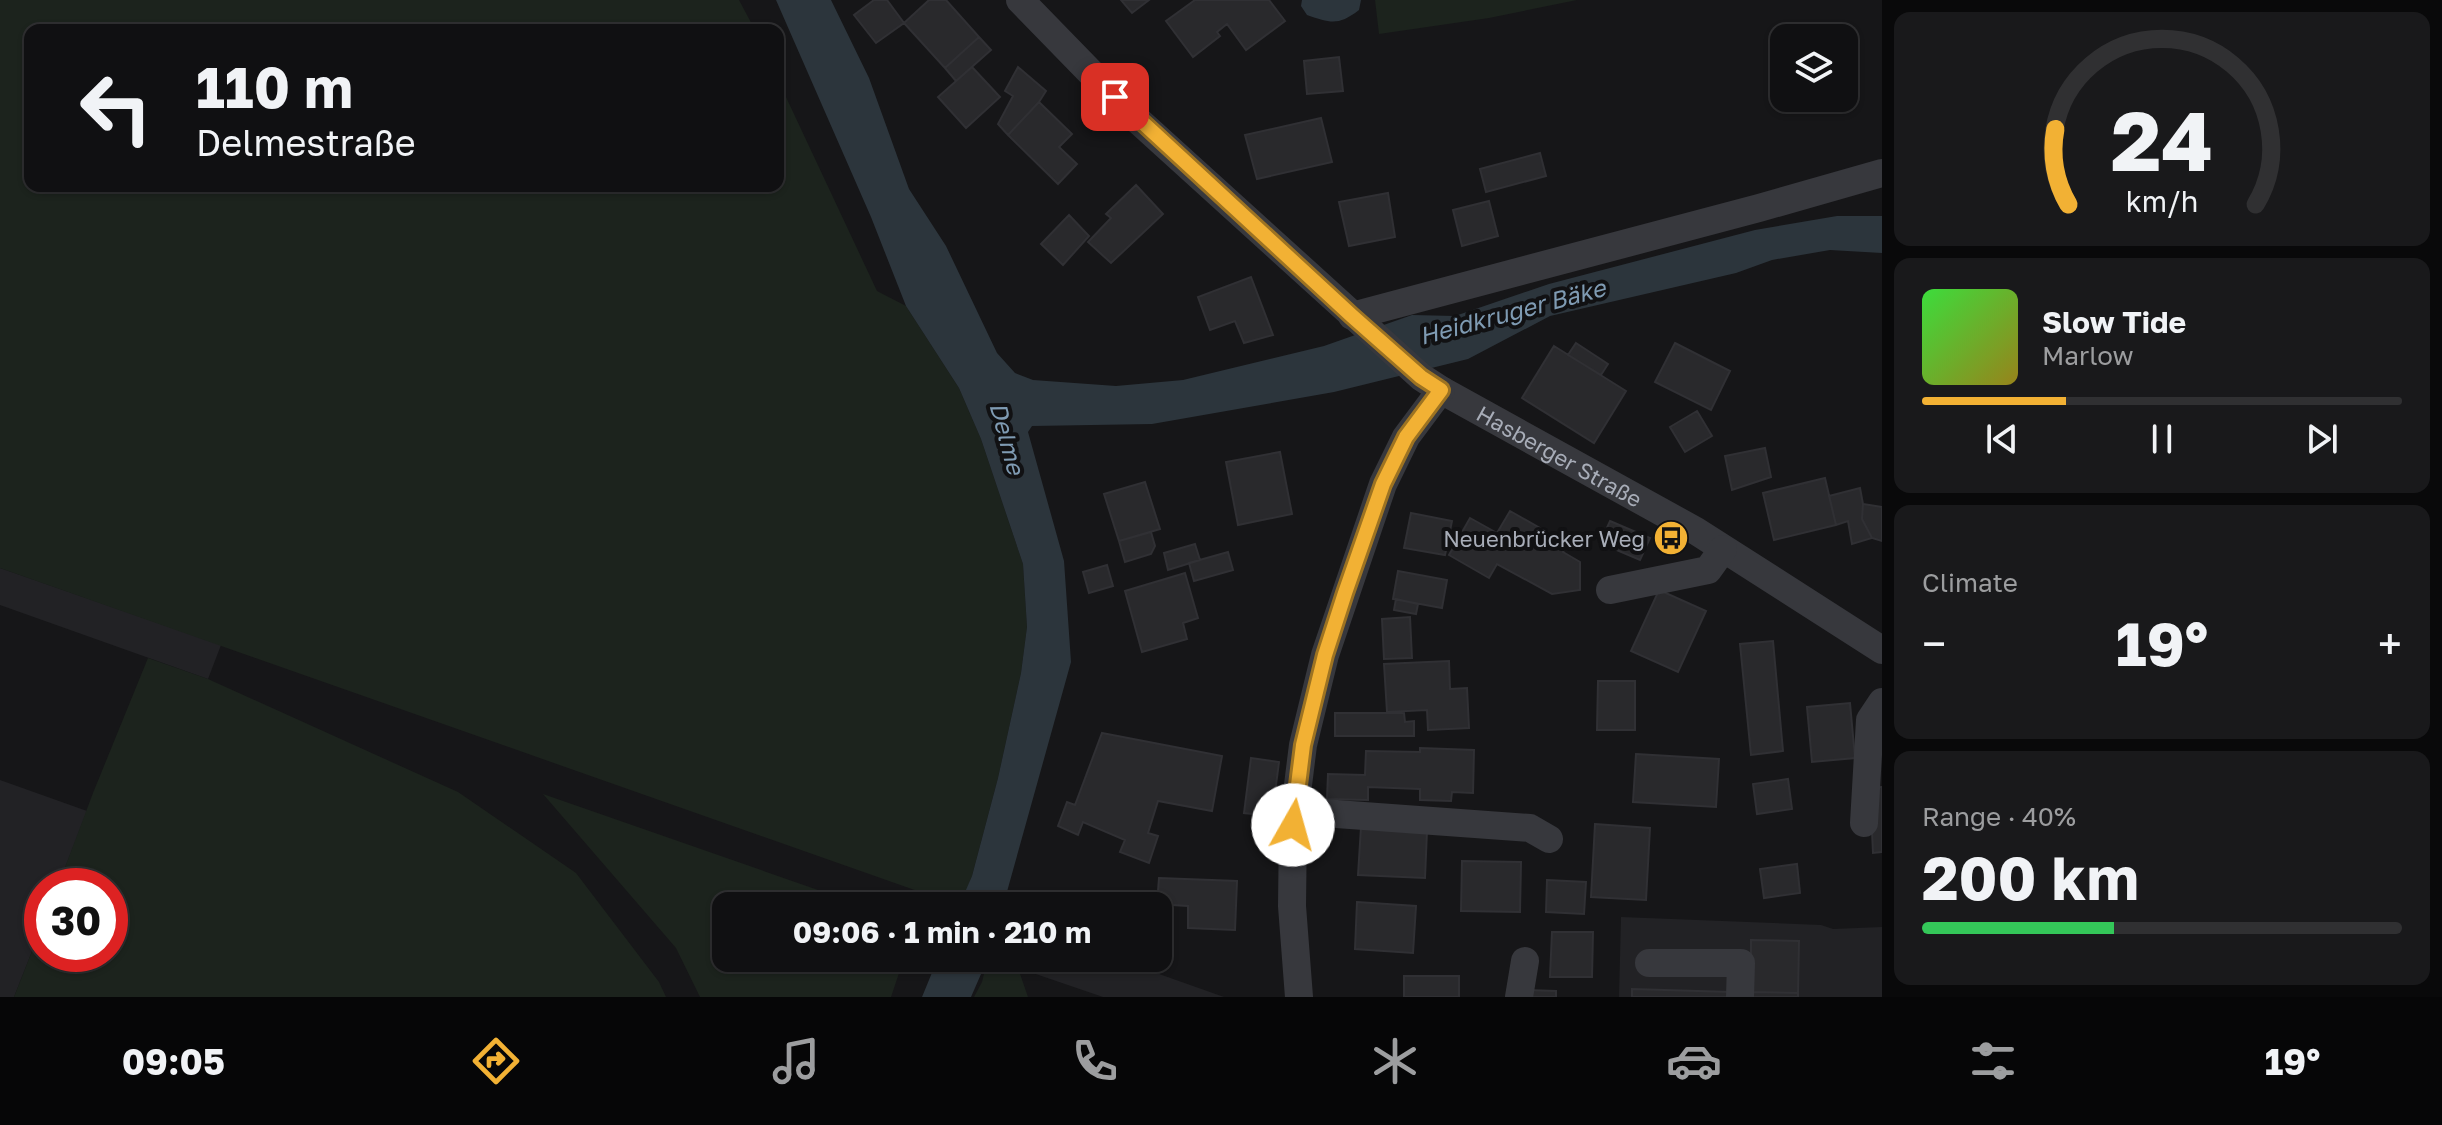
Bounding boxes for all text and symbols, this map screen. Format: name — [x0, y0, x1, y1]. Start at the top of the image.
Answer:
map controls — [1770, 24, 1858, 112]
button: layers — [1770, 24, 1858, 112]
text: 110 m — [196, 53, 353, 120]
icon: left — [64, 56, 168, 160]
pin — [1081, 63, 1149, 131]
icon: arrive — [1093, 75, 1137, 119]
text: 24 — [2111, 89, 2213, 189]
text: Delmestraße — [196, 121, 416, 164]
text: km/h — [2126, 184, 2198, 218]
water label: Heidkruger Bäke — [1416, 272, 1610, 351]
text: Slow Tide — [2042, 304, 2186, 340]
text: Marlow — [2042, 340, 2134, 371]
water label: Delme — [984, 399, 1032, 479]
street label: Hasberger Straße — [1472, 399, 1647, 512]
icon: previous — [1980, 417, 2024, 461]
icon: pause — [2140, 417, 2184, 461]
icon: next — [2300, 417, 2344, 461]
bus stop icon: Neuenbrücker Weg — [1652, 519, 1690, 557]
place label: Neuenbrücker Weg — [1443, 525, 1645, 552]
text: Climate — [1922, 567, 2018, 598]
text: 19° — [2116, 607, 2208, 679]
text: − — [1922, 617, 1946, 670]
text: + — [2378, 617, 2402, 670]
position arrow — [1251, 783, 1335, 867]
text: Range · 40% — [1922, 801, 2076, 832]
text: 200 km — [1922, 841, 2139, 913]
speed limit sign: 30 — [24, 868, 128, 972]
text: 09:06 · 1 min · 210 m — [793, 914, 1091, 950]
icon: directions — [468, 1033, 524, 1089]
icon: music — [768, 1033, 824, 1089]
icon: phone — [1067, 1033, 1123, 1089]
icon: climate — [1367, 1033, 1423, 1089]
icon: car — [1666, 1033, 1722, 1089]
icon: filters — [1965, 1033, 2021, 1089]
text: 09:05 — [122, 1040, 225, 1083]
text: 19° — [2265, 1040, 2320, 1083]

